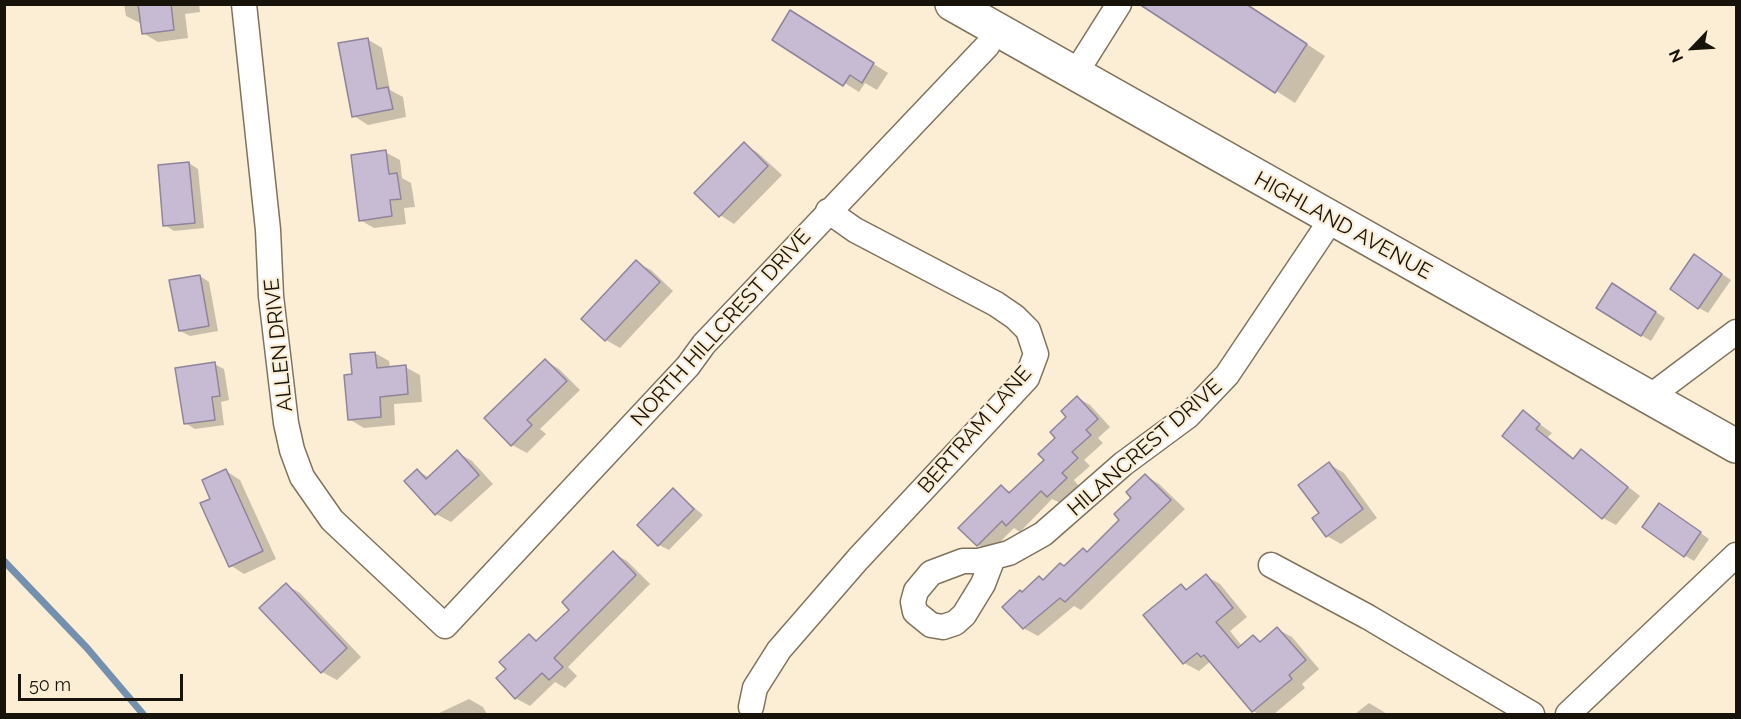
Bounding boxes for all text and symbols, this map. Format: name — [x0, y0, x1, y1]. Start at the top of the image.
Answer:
north arrow — [1663, 18, 1723, 78]
text: N — [1665, 46, 1687, 65]
street label: HIGHLAND AVENUE — [1250, 167, 1436, 285]
street label: NORTH HILLCREST DRIVE — [626, 224, 816, 432]
street label: ALLEN DRIVE — [259, 277, 299, 413]
street label: BERTRAM LANE — [913, 361, 1037, 499]
street label: HILANCREST DRIVE — [1063, 374, 1227, 522]
scale bar — [21, 662, 186, 700]
text: 50 m — [29, 674, 71, 695]

